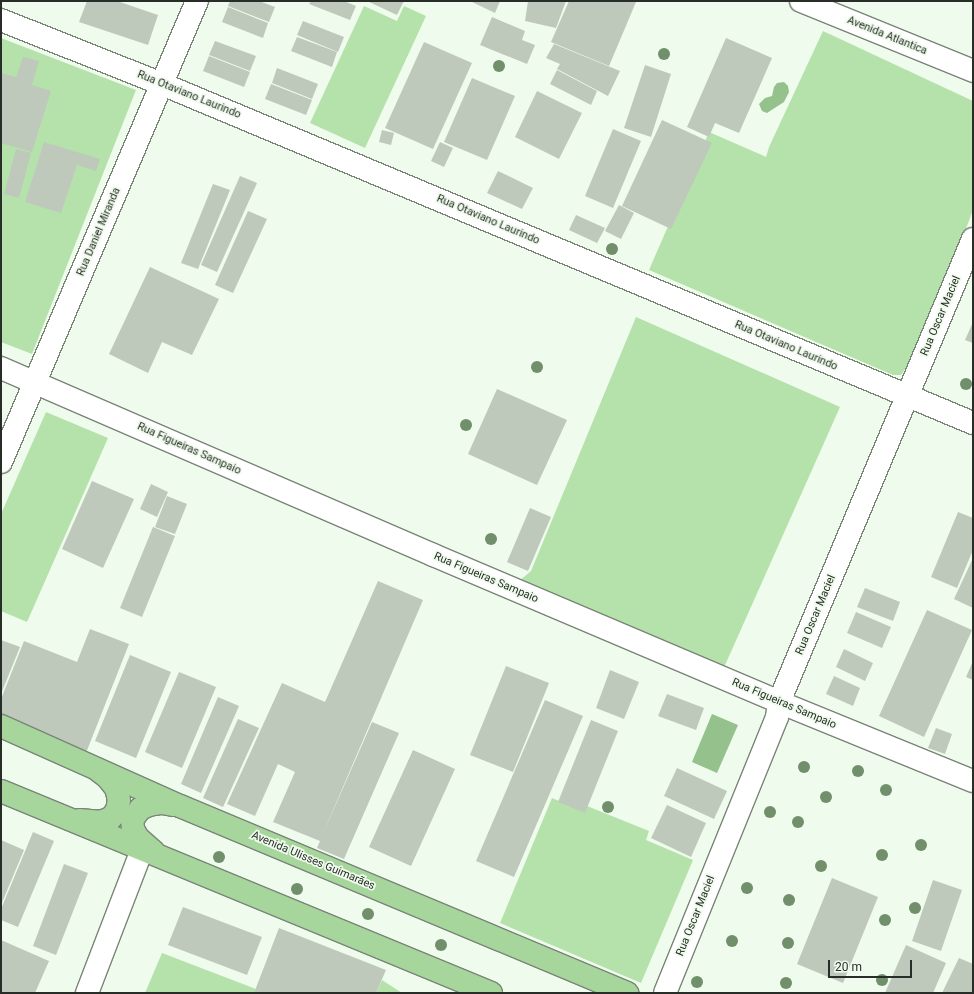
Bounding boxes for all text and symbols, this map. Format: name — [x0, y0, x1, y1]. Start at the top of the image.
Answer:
street label: Avenida Atlantica — [845, 14, 929, 58]
street label: Rua Otaviano Laurindo — [135, 68, 243, 122]
street label: Rua Daniel Miranda — [74, 186, 124, 278]
street label: Rua Otaviano Laurindo — [435, 192, 541, 248]
street label: Rua Oscar Maciel — [918, 274, 964, 358]
street label: Rua Otaviano Laurindo — [733, 318, 839, 374]
street label: Rua Figueiras Sampaio — [135, 420, 243, 478]
street label: Rua Figueiras Sampaio — [432, 550, 540, 606]
street label: Rua Oscar Maciel — [793, 573, 839, 657]
street label: Rua Figueiras Sampaio — [730, 676, 838, 732]
street label: Avenida Ulisses Guimarães — [249, 829, 377, 893]
street label: Rua Oscar Maciel — [674, 874, 718, 958]
scale bar — [830, 952, 914, 978]
text: 20 m — [835, 960, 862, 974]

